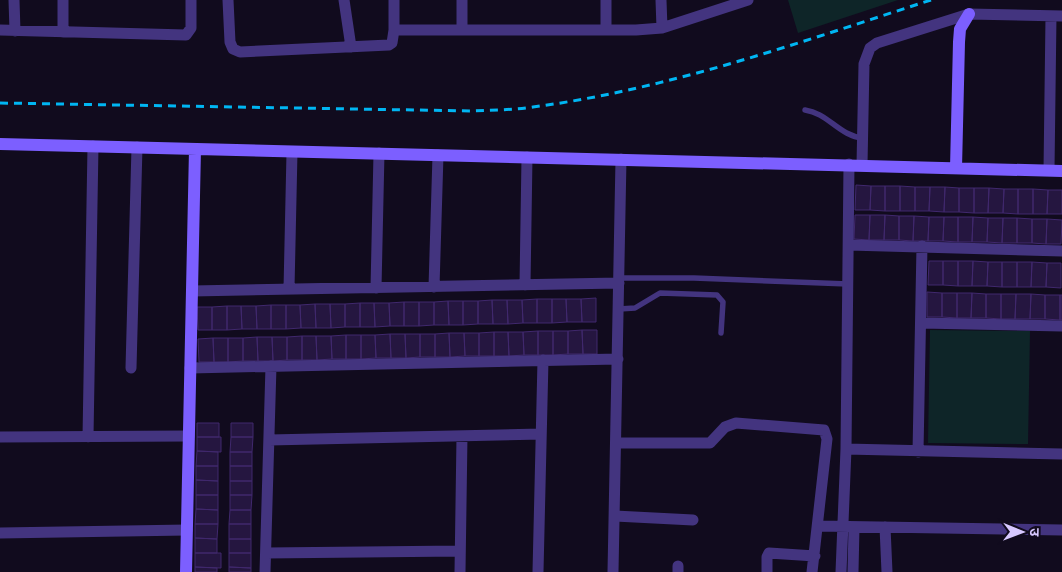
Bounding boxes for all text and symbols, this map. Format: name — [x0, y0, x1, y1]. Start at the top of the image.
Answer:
north arrow — [997, 507, 1047, 557]
text: उ — [1026, 528, 1043, 537]

